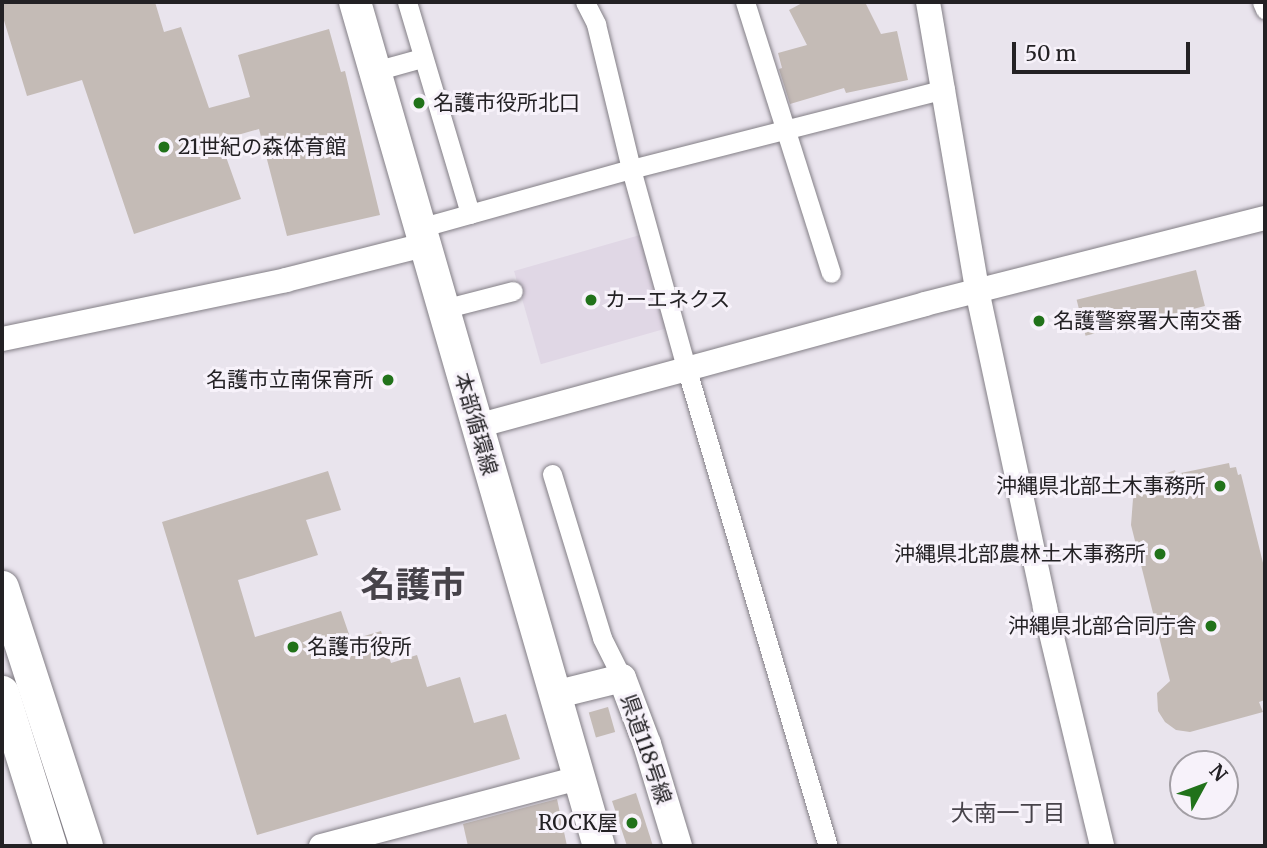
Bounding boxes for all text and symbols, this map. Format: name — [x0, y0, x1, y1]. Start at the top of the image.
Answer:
scale bar — [1015, 28, 1194, 72]
text: 50 m — [1025, 40, 1076, 67]
place label: 名護市役所北口 — [433, 90, 580, 116]
marker: 名護市役所北口 — [411, 95, 427, 111]
place label: 21世紀の森体育館 — [178, 134, 346, 160]
marker: 21世紀の森体育館 — [156, 139, 172, 155]
place label: カーエネクス — [605, 287, 731, 313]
marker: カーエネクス — [583, 292, 599, 308]
place label: 名護警察署大南交番 — [1053, 308, 1242, 334]
marker: 名護警察署大南交番 — [1031, 313, 1047, 329]
place label: 名護市立南保育所 — [206, 367, 374, 393]
street label: 本部循環線 — [449, 370, 503, 478]
marker: 名護市立南保育所 — [380, 372, 396, 388]
place label: 沖縄県北部土木事務所 — [996, 473, 1206, 499]
marker: 沖縄県北部土木事務所 — [1212, 478, 1228, 494]
place label: 沖縄県北部農林土木事務所 — [894, 541, 1146, 567]
marker: 沖縄県北部農林土木事務所 — [1152, 546, 1168, 562]
district label: 名護市 — [361, 564, 465, 606]
place label: 沖縄県北部合同庁舎 — [1008, 613, 1197, 639]
marker: 沖縄県北部合同庁舎 — [1203, 618, 1219, 634]
place label: 名護市役所 — [307, 634, 412, 660]
marker: 名護市役所 — [285, 639, 301, 655]
street label: 県道118号線 — [615, 691, 677, 807]
north arrow — [1169, 750, 1239, 820]
text: N — [1204, 759, 1232, 786]
district label: 大南一丁目 — [951, 799, 1065, 827]
place label: ROCK屋 — [538, 810, 618, 836]
marker: ROCK屋 — [624, 815, 640, 831]

